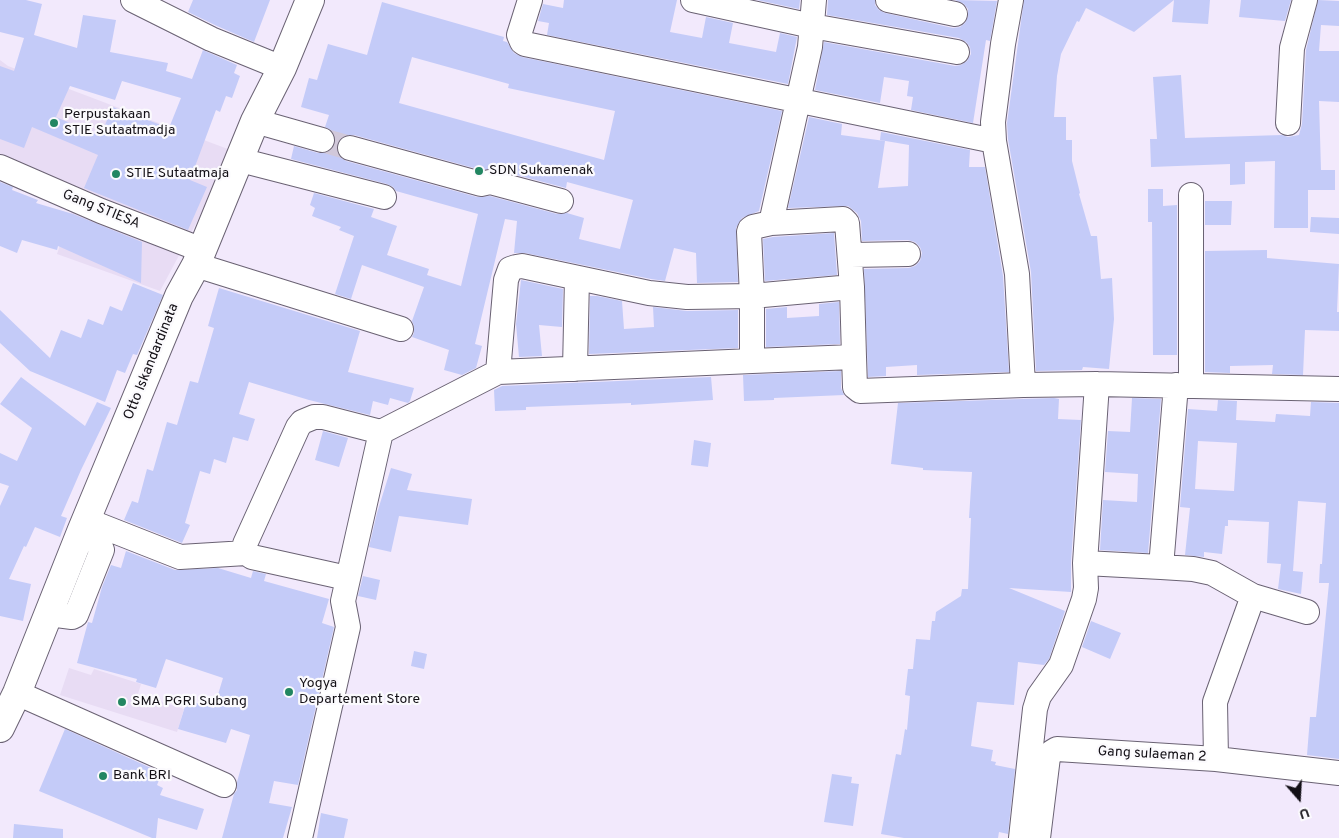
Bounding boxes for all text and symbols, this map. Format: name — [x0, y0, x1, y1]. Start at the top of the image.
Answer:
place label: Perpustakaan STIE Sutaatmadja — [64, 107, 175, 140]
marker: Perpustakaan STIE Sutaatmadja — [48, 117, 60, 129]
place label: SDN Sukamenak — [489, 163, 593, 179]
marker: SDN Sukamenak — [473, 165, 485, 177]
place label: STIE Sutaatmaja — [126, 166, 229, 182]
marker: STIE Sutaatmaja — [110, 168, 122, 180]
street label: Gang STIESA — [60, 187, 142, 233]
street label: Otto Iskandardinata — [121, 301, 183, 423]
place label: Yogya Departement Store — [299, 676, 420, 709]
marker: Yogya Departement Store — [283, 686, 295, 698]
place label: SMA PGRI Subang — [132, 694, 247, 710]
marker: SMA PGRI Subang — [116, 696, 128, 708]
street label: Gang sulaeman 2 — [1097, 744, 1207, 766]
place label: Bank BRI — [113, 768, 171, 784]
marker: Bank BRI — [97, 770, 109, 782]
north arrow — [1274, 773, 1324, 823]
text: U — [1297, 803, 1312, 822]

